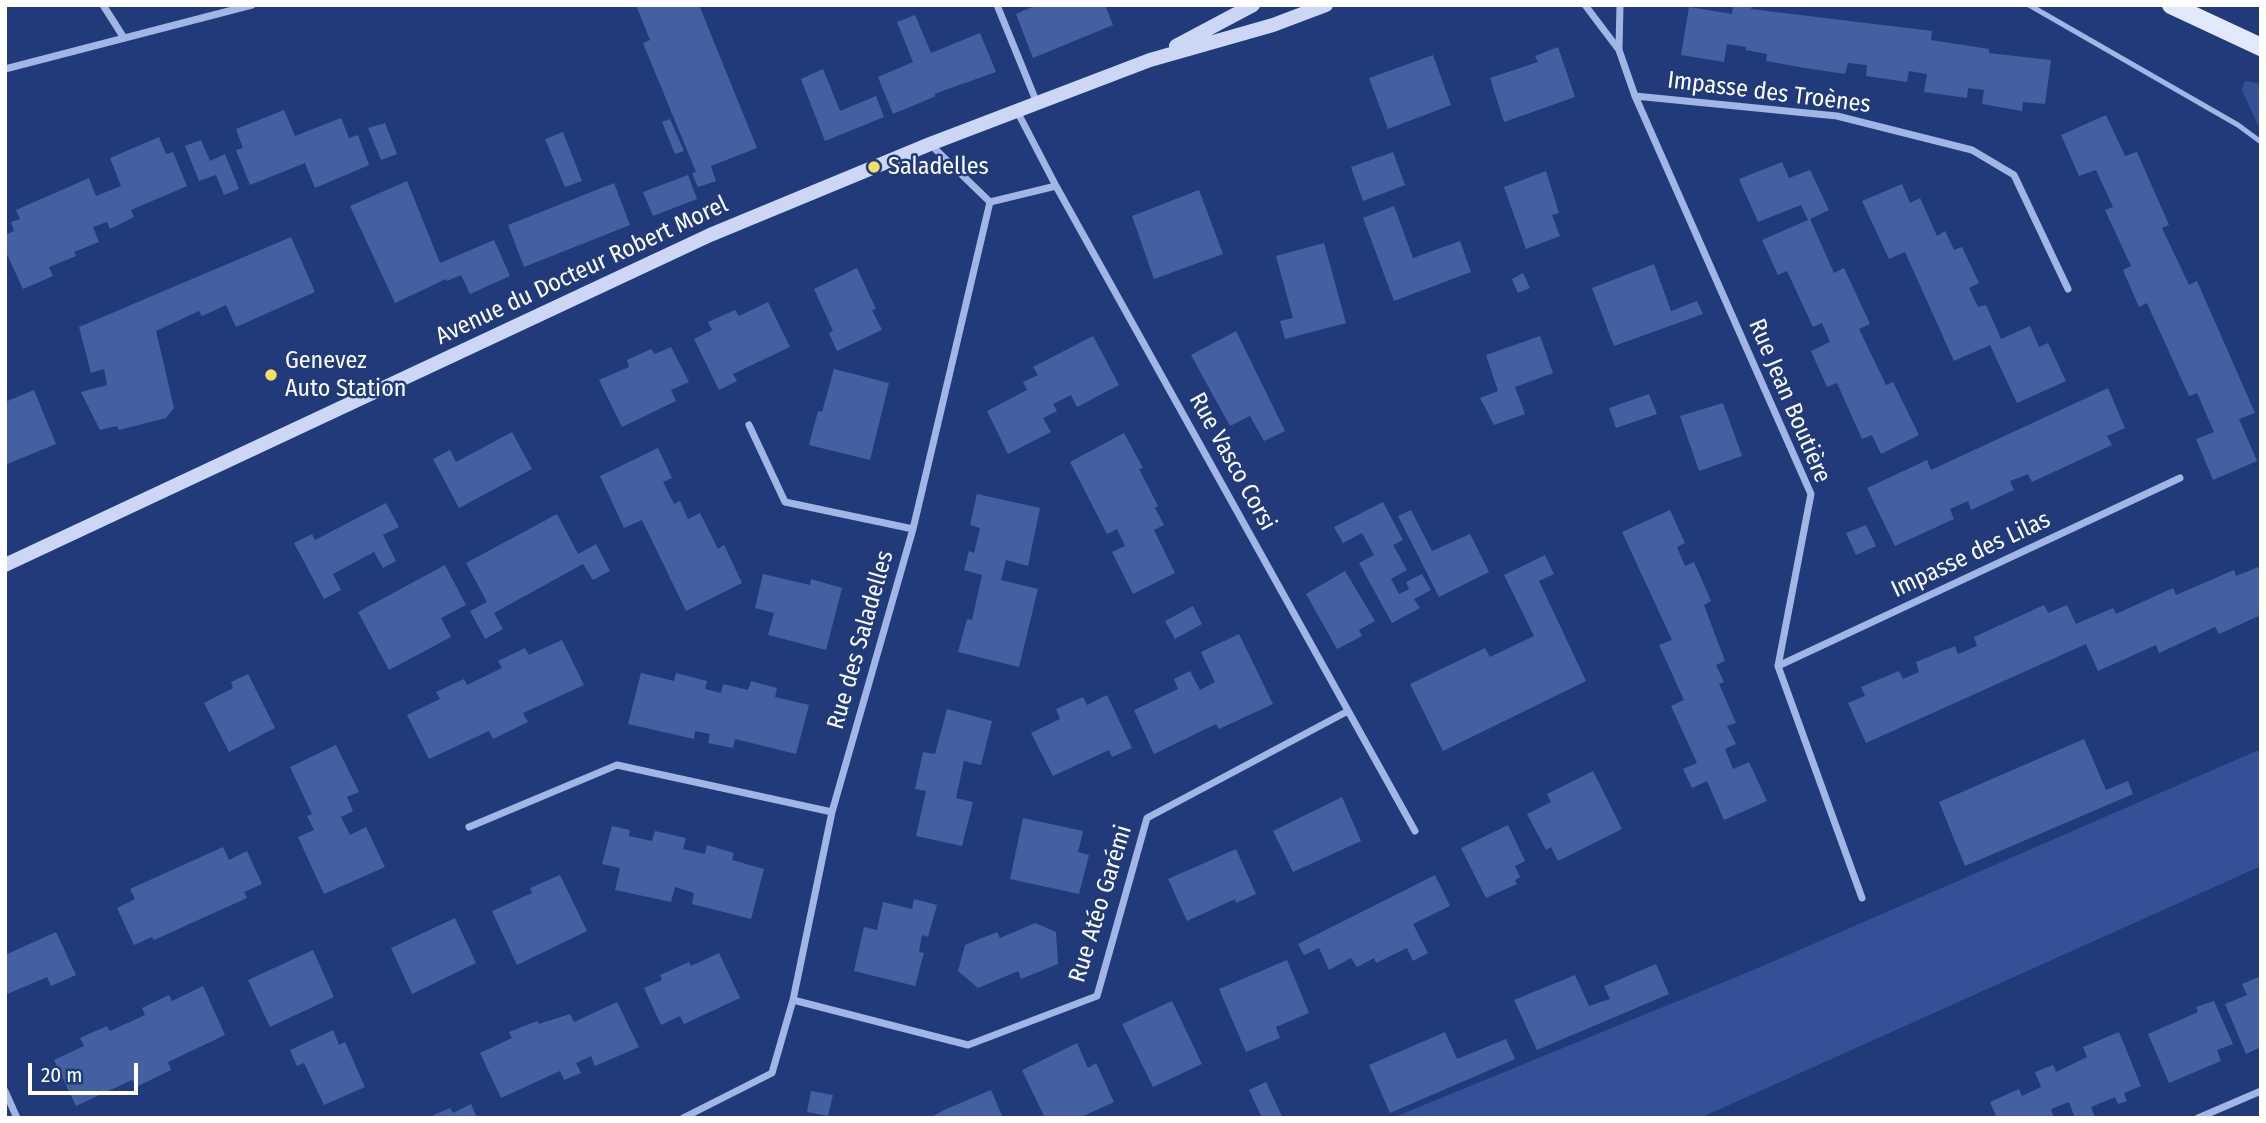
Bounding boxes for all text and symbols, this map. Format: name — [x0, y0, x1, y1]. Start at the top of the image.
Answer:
street label: Impasse des Troènes — [1666, 66, 1872, 120]
place label: Saladelles — [888, 153, 989, 181]
marker: Saladelles — [866, 159, 882, 175]
street label: Avenue du Docteur Robert Morel — [431, 191, 733, 351]
street label: Rue Jean Boutière — [1742, 315, 1836, 487]
place label: Genevez Auto Station — [285, 347, 406, 403]
marker: Genevez Auto Station — [263, 367, 279, 383]
street label: Rue Vasco Corsi — [1182, 388, 1282, 536]
street label: Impasse des Lilas — [1887, 506, 2055, 604]
street label: Rue des Saladelles — [822, 547, 900, 733]
street label: Rue Atéo Garémi — [1063, 822, 1139, 986]
scale bar — [32, 1050, 142, 1094]
text: 20 m — [41, 1062, 82, 1088]

